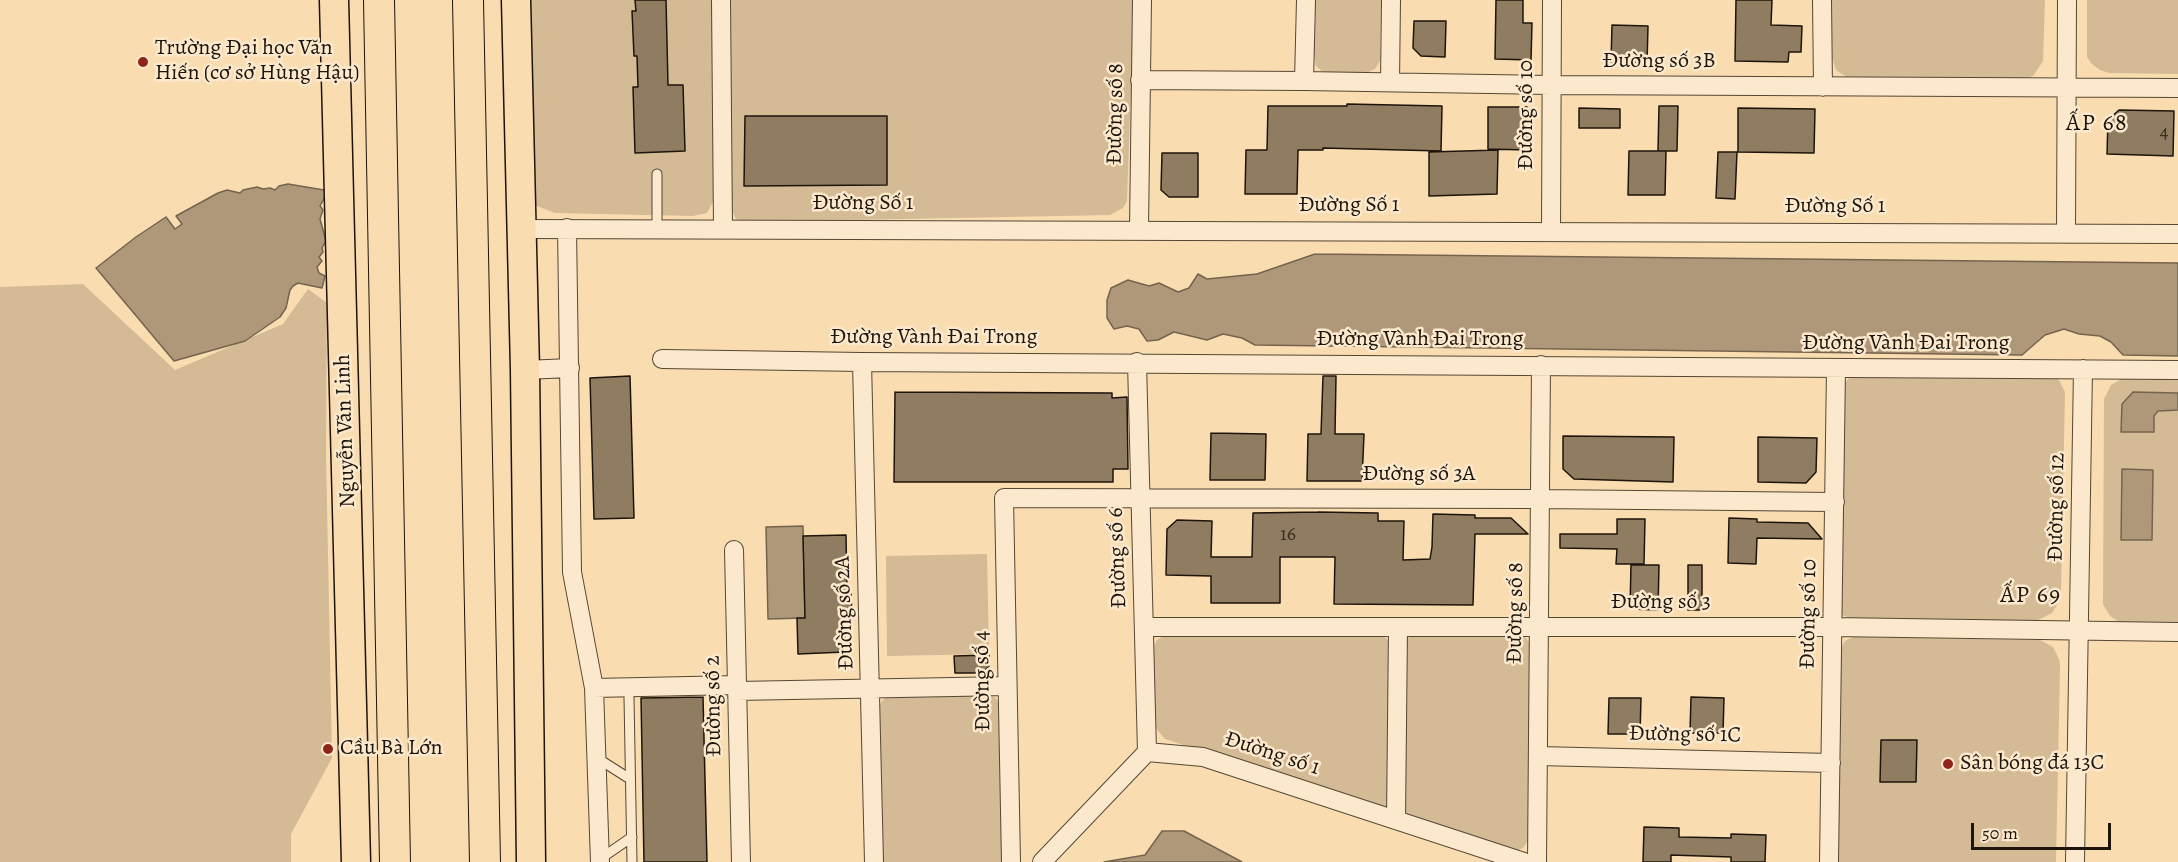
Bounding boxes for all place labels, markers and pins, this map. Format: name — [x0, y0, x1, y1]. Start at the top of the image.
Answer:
place label: Trường Đại học Văn Hiến (cơ sở Hùng Hậu) — [155, 36, 359, 88]
marker: Trường Đại học Văn Hiến (cơ sở Hùng Hậu) — [136, 55, 150, 69]
place label: Cầu Bà Lớn — [340, 736, 443, 762]
marker: Cầu Bà Lớn — [321, 742, 335, 756]
place label: Sân bóng đá 13C — [1960, 751, 2104, 777]
marker: Sân bóng đá 13C — [1941, 757, 1955, 771]

